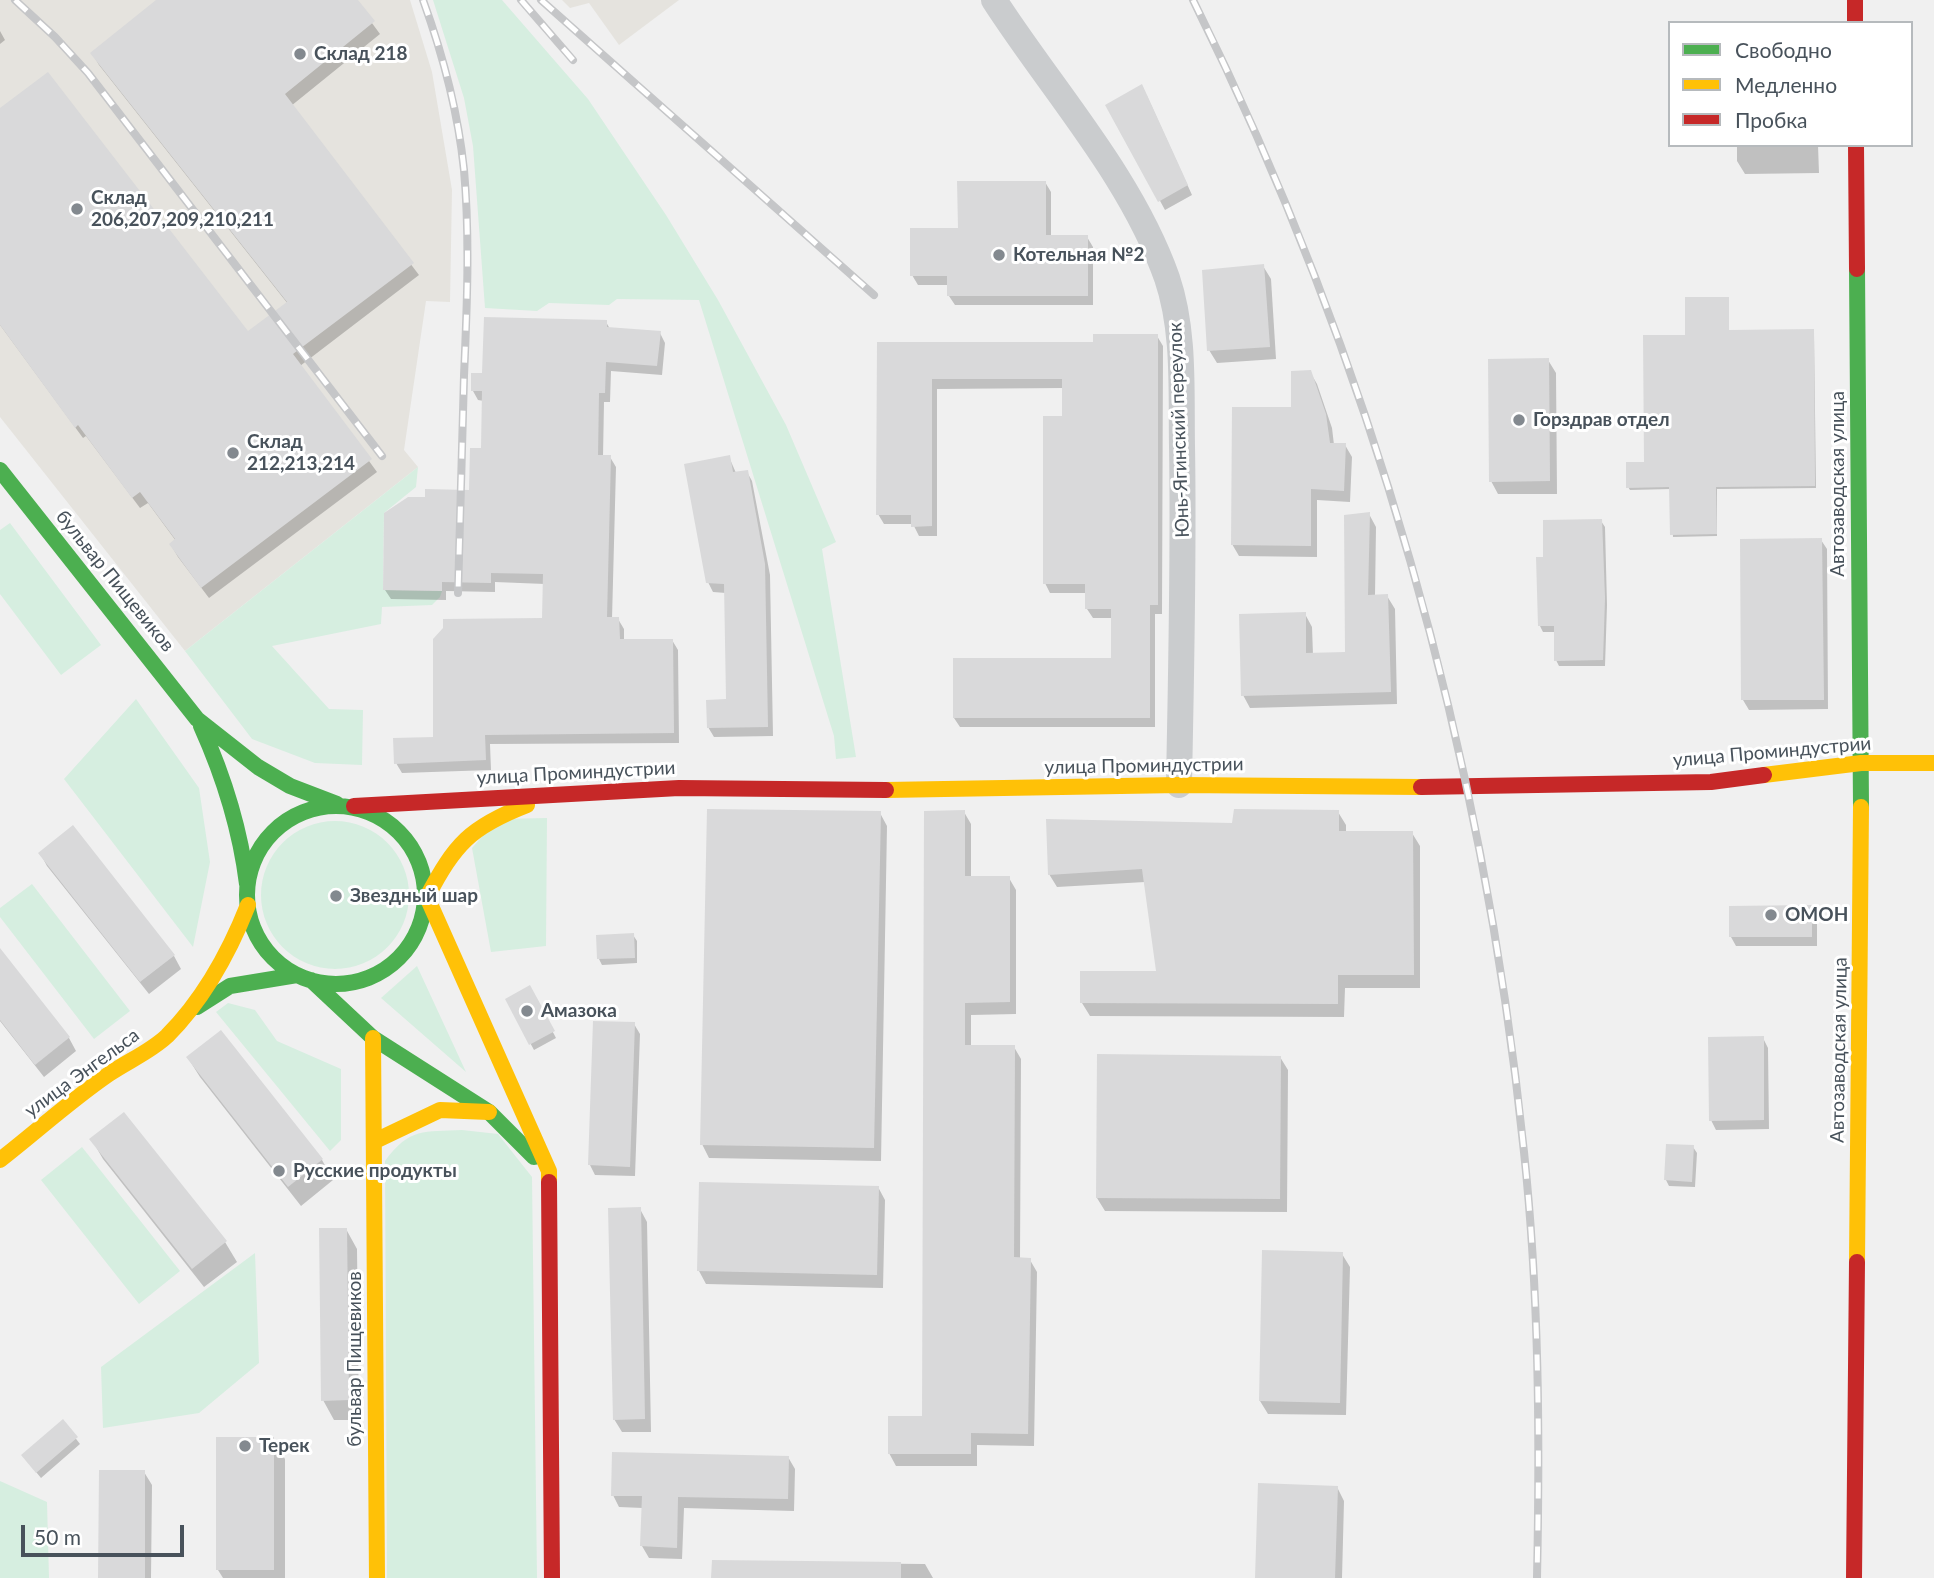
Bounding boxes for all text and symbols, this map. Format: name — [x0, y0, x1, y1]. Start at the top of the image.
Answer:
legend — [1668, 21, 1913, 147]
text: Свободно — [1735, 37, 1832, 62]
place label: Склад 218 — [314, 43, 408, 65]
marker: Склад 218 — [292, 46, 308, 62]
text: Медленно — [1735, 72, 1837, 97]
text: Пробка — [1735, 107, 1808, 132]
place label: Склад 206,207,209,210,211 — [91, 187, 274, 231]
marker: Склад 206,207,209,210,211 — [69, 201, 85, 217]
place label: Котельная №2 — [1013, 244, 1144, 266]
marker: Котельная №2 — [991, 247, 1007, 263]
street label: Юнь-Ягинский переулок — [1164, 322, 1194, 538]
street label: Автозаводская улица — [1827, 391, 1849, 577]
place label: Горздрав отдел — [1533, 409, 1670, 431]
marker: Горздрав отдел — [1511, 412, 1527, 428]
place label: Склад 212,213,214 — [247, 431, 355, 475]
marker: Склад 212,213,214 — [225, 445, 241, 461]
street label: бульвар Пищевиков — [51, 506, 179, 656]
street label: улица Проминдустрии — [1672, 732, 1872, 772]
street label: улица Проминдустрии — [1044, 753, 1244, 779]
street label: улица Проминдустрии — [476, 756, 676, 790]
place label: Звездный шар — [350, 885, 478, 907]
marker: Звездный шар — [328, 888, 344, 904]
place label: ОМОН — [1785, 904, 1848, 926]
marker: ОМОН — [1763, 907, 1779, 923]
street label: Автозаводская улица — [1826, 957, 1852, 1143]
place label: Амазока — [541, 1000, 617, 1022]
marker: Амазока — [519, 1003, 535, 1019]
street label: улица Энгельса — [20, 1024, 144, 1122]
place label: Русские продукты — [293, 1160, 457, 1182]
marker: Русские продукты — [271, 1163, 287, 1179]
street label: бульвар Пищевиков — [344, 1271, 366, 1447]
place label: Терек — [259, 1435, 310, 1457]
marker: Терек — [237, 1438, 253, 1454]
scale bar — [24, 1512, 187, 1556]
text: 50 m — [34, 1524, 81, 1549]

